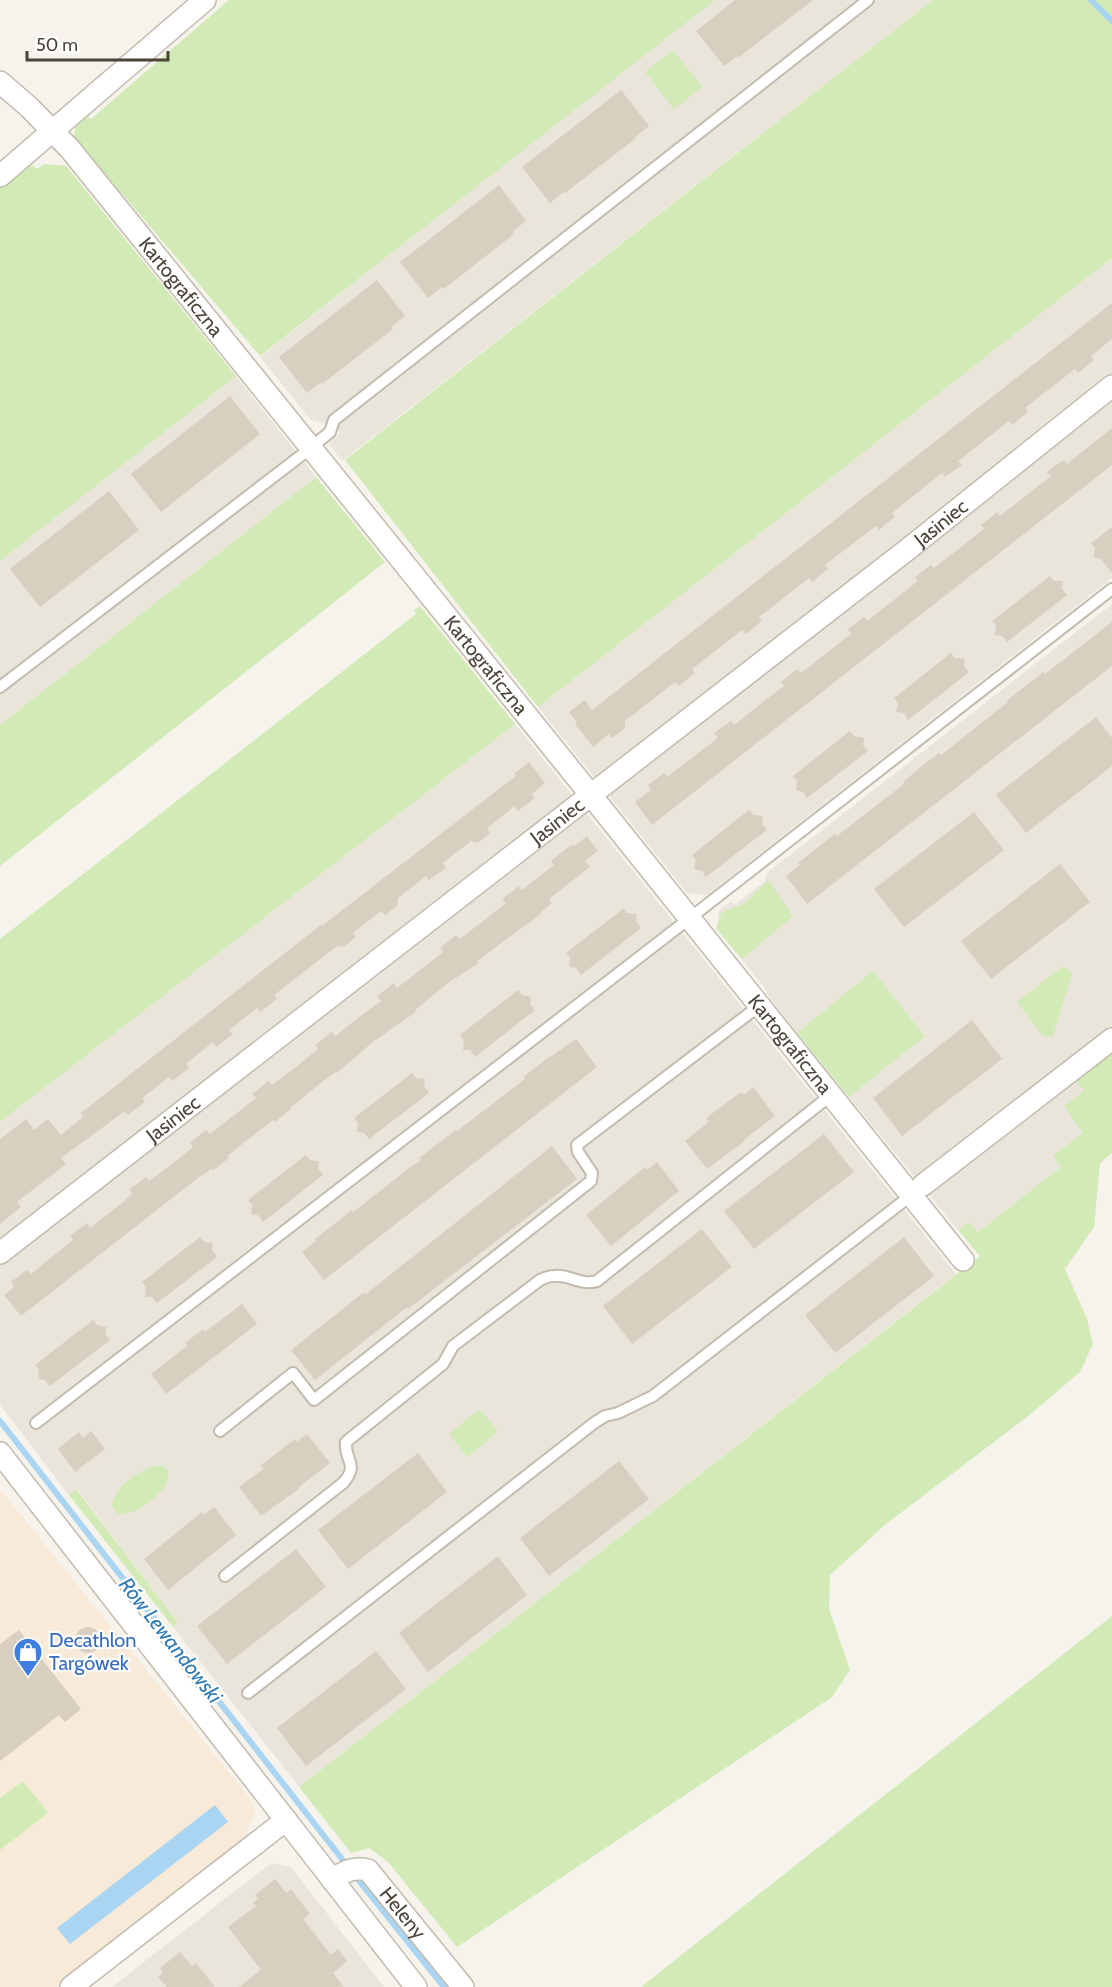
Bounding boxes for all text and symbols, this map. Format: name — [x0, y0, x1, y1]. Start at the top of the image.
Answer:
scale bar — [27, 24, 168, 62]
text: 50 m — [36, 34, 78, 56]
street label: Kartograficzna — [134, 232, 229, 342]
street label: Jasiniec — [909, 494, 973, 552]
street label: Kartograficzna — [439, 611, 534, 720]
street label: Jasiniec — [525, 793, 589, 850]
street label: Kartograficzna — [743, 990, 838, 1099]
street label: Jasiniec — [141, 1090, 205, 1148]
water label: Rów Lewandowski — [114, 1572, 228, 1708]
place label: Decathlon Targówek — [49, 1628, 137, 1675]
shop icon: Decathlon Targówek — [12, 1636, 44, 1678]
street label: Heleny — [375, 1882, 431, 1944]

